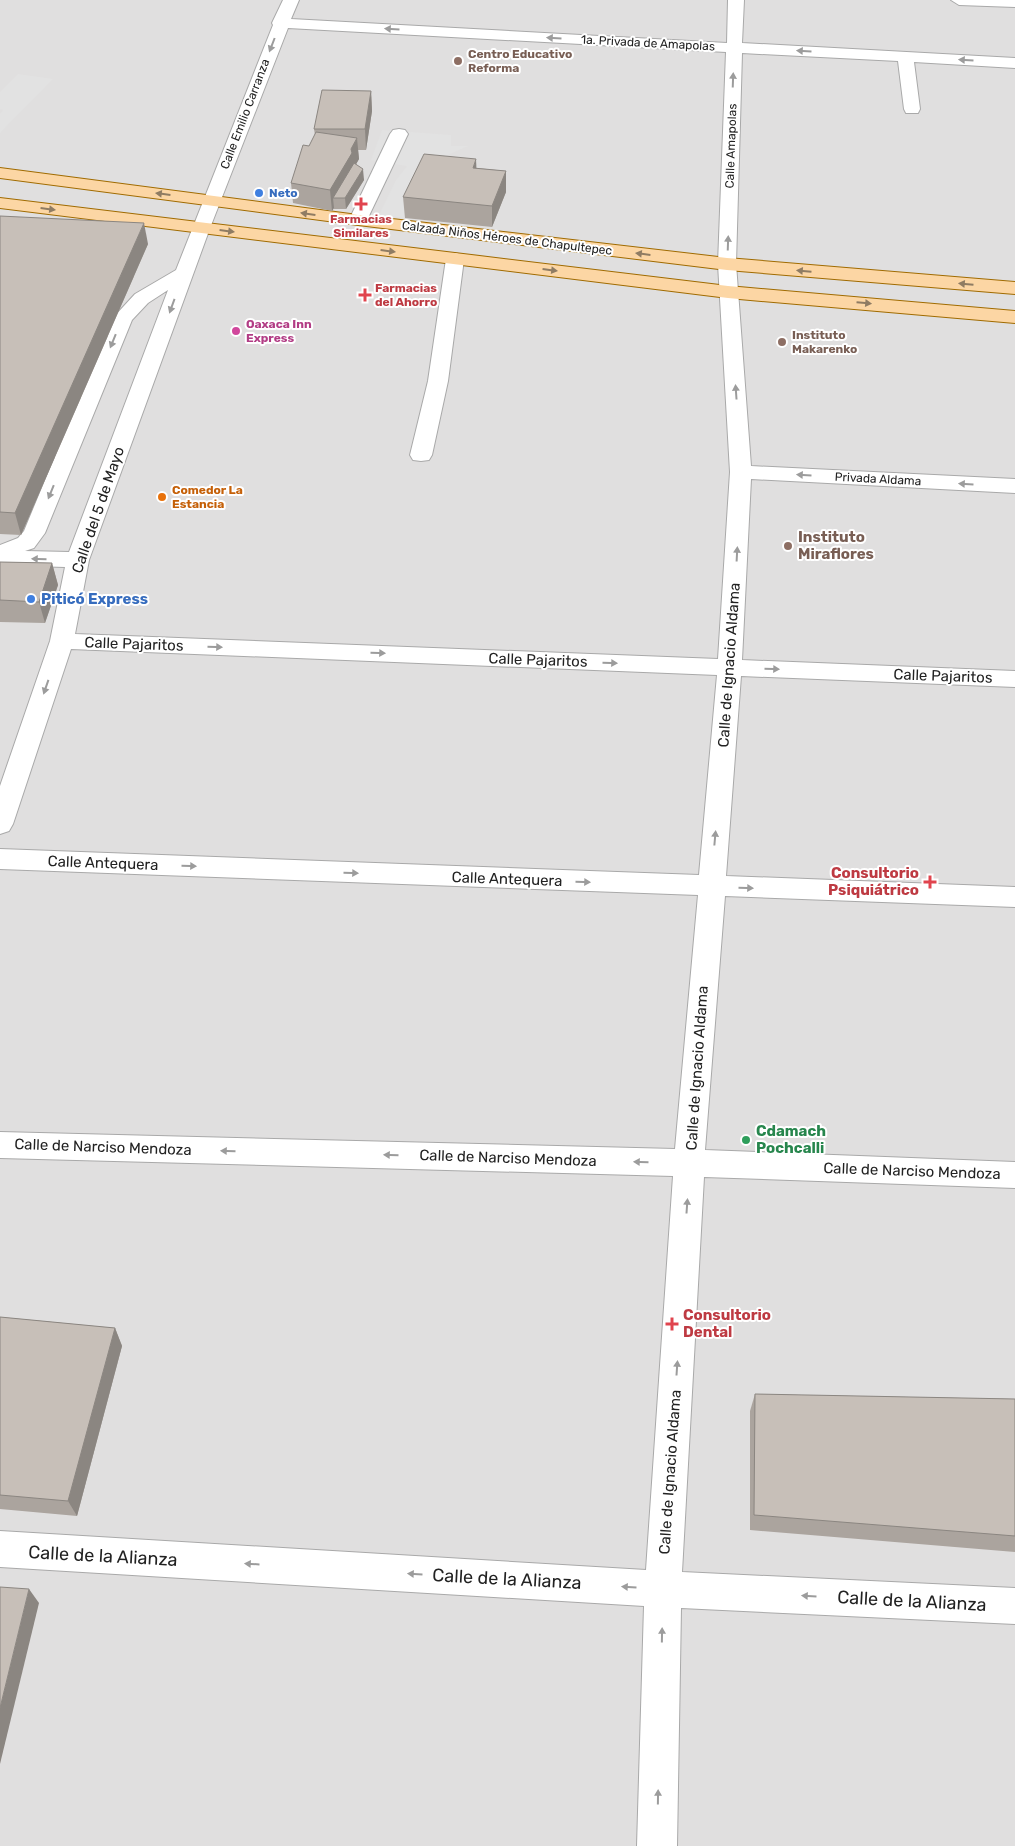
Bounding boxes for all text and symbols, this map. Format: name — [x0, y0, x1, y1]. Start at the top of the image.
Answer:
one-way arrow — [384, 25, 400, 33]
street label: 1a. Privada de Amapolas — [581, 32, 715, 54]
one-way arrow — [546, 33, 562, 41]
one-way arrow — [268, 38, 276, 53]
place label: Centro Educativo Reforma — [468, 47, 572, 75]
one-way arrow — [796, 47, 812, 55]
marker: Centro Educativo Reforma — [452, 55, 464, 67]
one-way arrow — [958, 56, 974, 64]
street label: Calle Emilio Carranza — [218, 57, 272, 171]
one-way arrow — [730, 72, 738, 88]
street label: Calle Amapolas — [723, 103, 739, 189]
place label: Neto — [269, 186, 298, 200]
marker: Neto — [253, 187, 265, 199]
one-way arrow — [155, 190, 171, 198]
marker: Farmacias Similares — [355, 198, 367, 210]
one-way arrow — [41, 205, 57, 213]
one-way arrow — [299, 209, 315, 217]
place label: Farmacias Similares — [330, 212, 392, 240]
street label: Calzada Niños Héroes de Chapultepec — [401, 218, 613, 258]
one-way arrow — [219, 227, 235, 235]
one-way arrow — [724, 235, 732, 251]
one-way arrow — [381, 247, 397, 255]
one-way arrow — [634, 250, 650, 258]
one-way arrow — [542, 266, 558, 274]
one-way arrow — [796, 266, 812, 274]
one-way arrow — [958, 280, 974, 288]
place label: Farmacias del Ahorro — [375, 281, 437, 309]
marker: Farmacias del Ahorro — [359, 289, 371, 301]
one-way arrow — [168, 299, 175, 314]
one-way arrow — [856, 300, 872, 308]
place label: Oaxaca Inn Express — [246, 317, 312, 345]
marker: Oaxaca Inn Express — [230, 325, 242, 337]
place label: Instituto Makarenko — [792, 328, 857, 356]
one-way arrow — [108, 334, 116, 348]
marker: Instituto Makarenko — [776, 336, 788, 348]
one-way arrow — [731, 383, 739, 399]
street label: Calle del 5 de Mayo — [68, 444, 128, 576]
street label: Privada Aldama — [834, 470, 922, 488]
one-way arrow — [796, 471, 812, 479]
one-way arrow — [958, 479, 974, 487]
place label: Comedor La Estancia — [172, 483, 243, 511]
one-way arrow — [46, 484, 54, 499]
marker: Comedor La Estancia — [156, 491, 168, 503]
place label: Instituto Miraflores — [798, 528, 874, 563]
marker: Instituto Miraflores — [782, 540, 794, 552]
one-way arrow — [733, 546, 741, 562]
one-way arrow — [31, 555, 47, 563]
street label: Calle de Ignacio Aldama — [714, 582, 744, 748]
place label: Piticó Express — [41, 590, 148, 608]
marker: Piticó Express — [25, 593, 37, 605]
street label: Calle Pajaritos — [84, 633, 184, 655]
one-way arrow — [208, 643, 224, 651]
street label: Calle Pajaritos — [488, 649, 588, 671]
one-way arrow — [370, 650, 386, 658]
one-way arrow — [602, 659, 618, 667]
one-way arrow — [765, 665, 781, 673]
street label: Calle Pajaritos — [893, 665, 993, 687]
one-way arrow — [42, 680, 49, 695]
one-way arrow — [711, 830, 719, 846]
street label: Calle Antequera — [47, 852, 159, 874]
one-way arrow — [181, 863, 197, 871]
place label: Consultorio Psiquiátrico — [828, 864, 919, 899]
street label: Calle Antequera — [451, 868, 563, 890]
one-way arrow — [343, 869, 359, 877]
marker: Consultorio Psiquiátrico — [923, 875, 937, 889]
one-way arrow — [576, 878, 592, 886]
one-way arrow — [738, 884, 754, 892]
street label: Calle de Ignacio Aldama — [682, 985, 712, 1151]
place label: Cdamach Pochcalli — [756, 1122, 826, 1157]
marker: Cdamach Pochcalli — [740, 1134, 752, 1146]
street label: Calle de Narciso Mendoza — [14, 1135, 192, 1159]
street label: Calle de Narciso Mendoza — [419, 1146, 597, 1170]
one-way arrow — [220, 1147, 236, 1155]
one-way arrow — [383, 1151, 399, 1159]
one-way arrow — [632, 1158, 648, 1166]
street label: Calle de Narciso Mendoza — [823, 1159, 1001, 1183]
one-way arrow — [683, 1197, 691, 1213]
place label: Consultorio Dental — [683, 1306, 771, 1341]
marker: Consultorio Dental — [665, 1317, 679, 1331]
one-way arrow — [673, 1359, 681, 1375]
street label: Calle de Ignacio Aldama — [655, 1389, 685, 1555]
street label: Calle de la Alianza — [28, 1541, 178, 1571]
one-way arrow — [244, 1560, 260, 1568]
street label: Calle de la Alianza — [432, 1564, 582, 1594]
one-way arrow — [406, 1570, 422, 1578]
one-way arrow — [621, 1582, 637, 1590]
street label: Calle de la Alianza — [837, 1586, 987, 1616]
one-way arrow — [801, 1591, 817, 1599]
one-way arrow — [658, 1627, 666, 1643]
one-way arrow — [654, 1789, 662, 1805]

